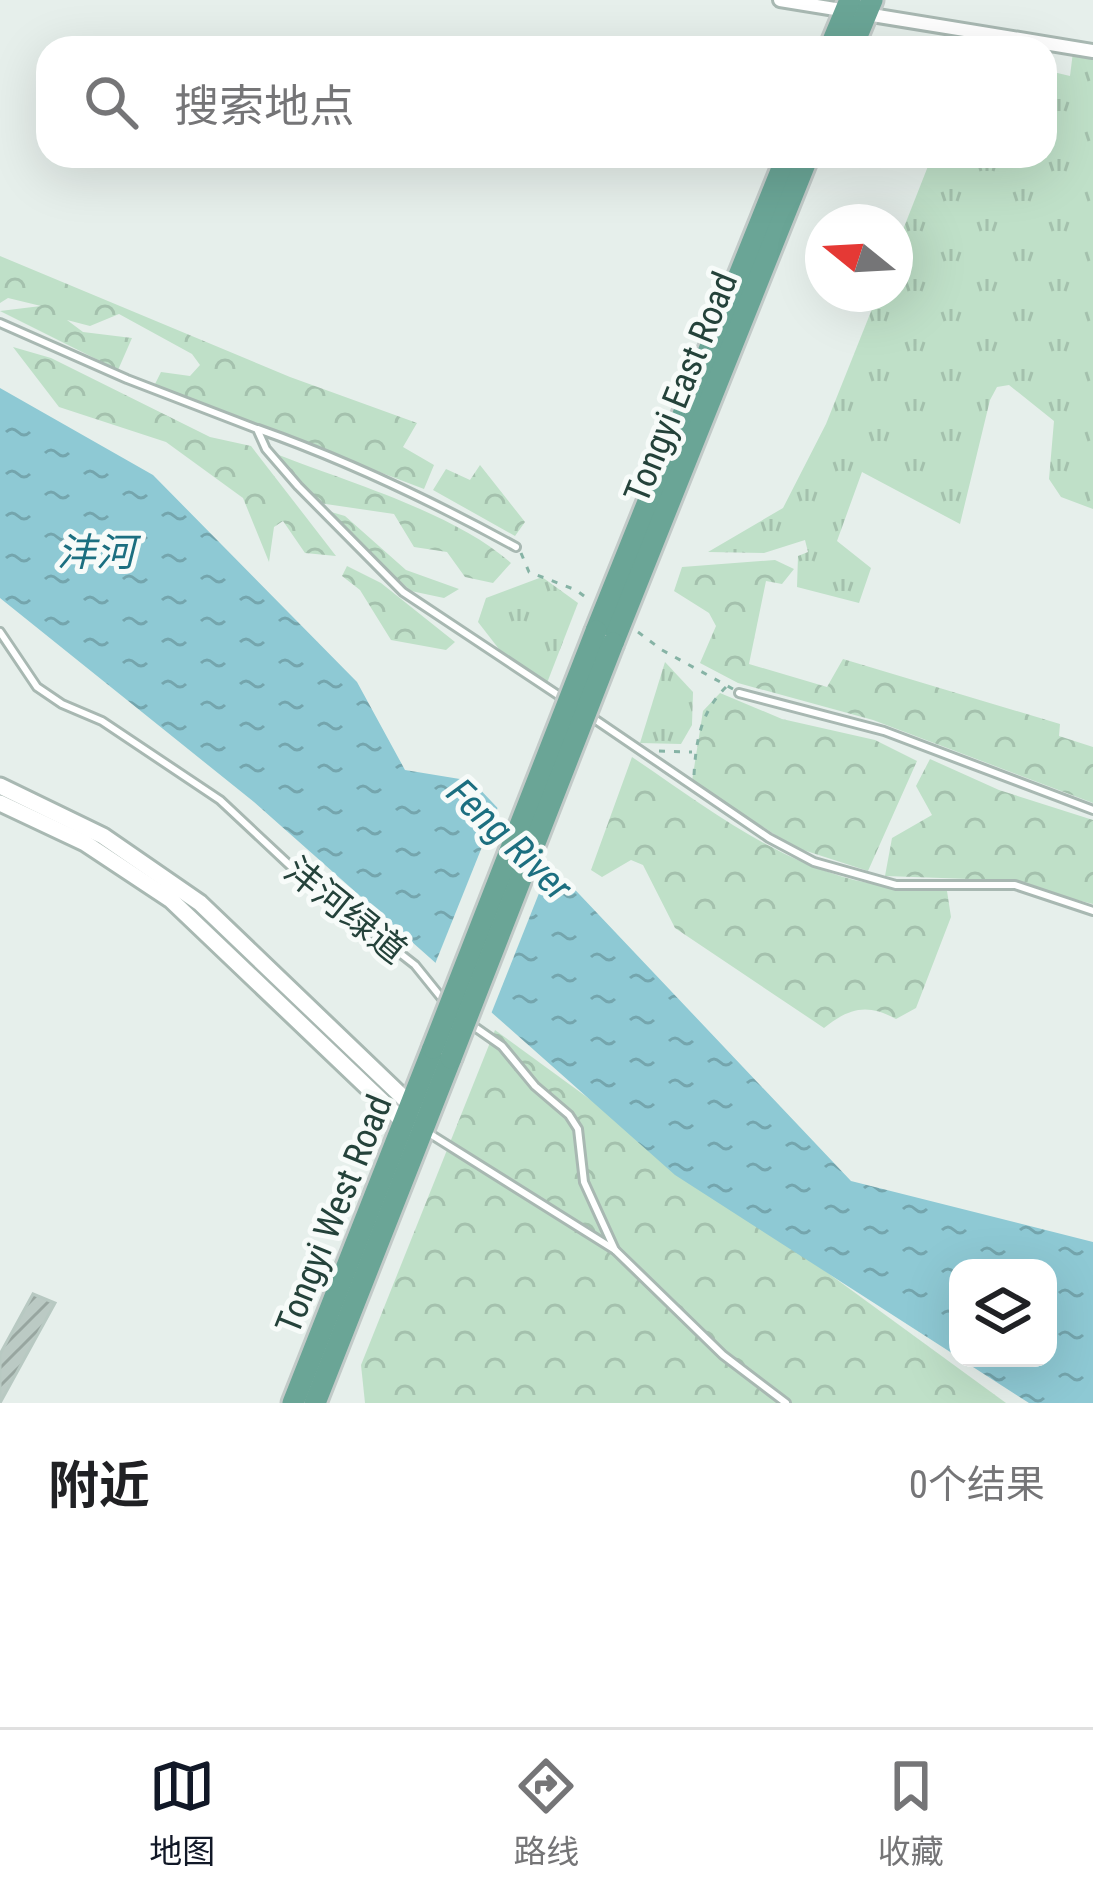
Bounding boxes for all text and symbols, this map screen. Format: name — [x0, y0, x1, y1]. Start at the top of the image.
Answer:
search box — [36, 36, 1057, 168]
icon: search — [78, 69, 144, 135]
text: 搜索地点 — [174, 80, 354, 133]
north arrow — [805, 204, 913, 312]
street label: Tongyi East Road — [616, 266, 746, 509]
water label: 沣河 — [57, 530, 142, 576]
water label: Feng River — [437, 769, 582, 911]
street label: 沣河绿道 — [276, 849, 415, 972]
street label: Tongyi West Road — [267, 1089, 401, 1340]
map controls — [949, 1259, 1057, 1367]
button: layers — [949, 1259, 1057, 1367]
text: 附近 — [48, 1456, 150, 1515]
text: 0个结果 — [909, 1462, 1045, 1508]
tab: 地图 — [149, 1753, 215, 1873]
tab: 路线 — [513, 1753, 579, 1873]
tab: 收藏 — [878, 1753, 944, 1873]

